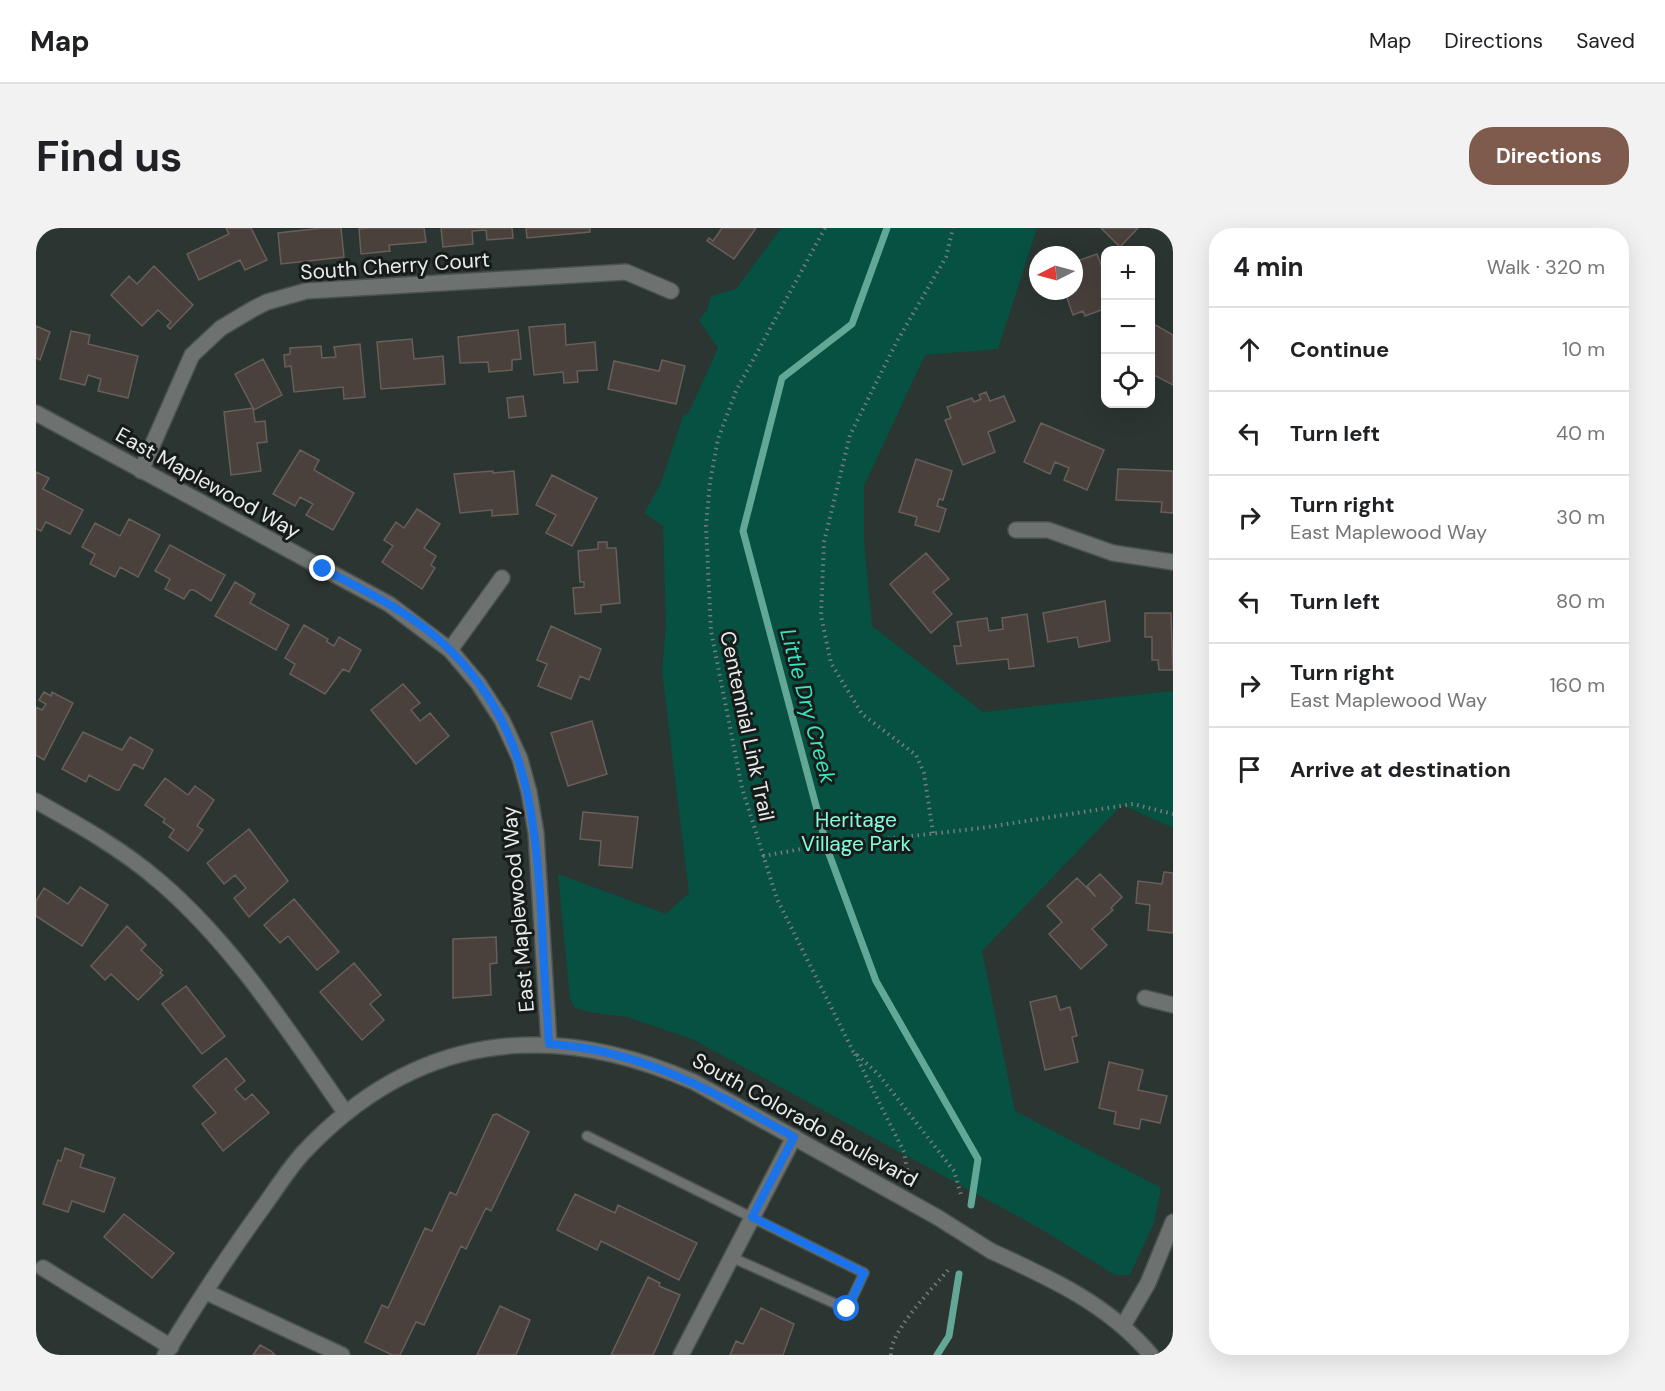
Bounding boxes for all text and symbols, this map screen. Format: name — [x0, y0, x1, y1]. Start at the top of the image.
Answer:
text: Map — [30, 23, 90, 60]
text: Map — [1369, 27, 1411, 55]
text: Directions — [1444, 27, 1543, 55]
text: Saved — [1576, 27, 1635, 55]
button: Directions — [1469, 127, 1629, 185]
text: Find us — [36, 129, 182, 184]
street label: South Cherry Court — [299, 245, 491, 287]
north arrow — [1029, 246, 1083, 300]
map controls — [1101, 246, 1155, 408]
button: + — [1101, 246, 1155, 300]
text: 4 min — [1233, 250, 1304, 284]
text: Walk · 320 m — [1487, 254, 1605, 280]
button: − — [1101, 300, 1155, 354]
icon: ahead — [1233, 333, 1266, 366]
text: Continue — [1290, 335, 1389, 364]
text: 10 m — [1562, 336, 1605, 362]
button: locate — [1101, 354, 1155, 408]
icon: left — [1233, 417, 1266, 450]
text: Turn left — [1290, 419, 1380, 448]
text: 40 m — [1556, 420, 1605, 446]
street label: East Maplewood Way — [111, 421, 306, 546]
text: Turn right — [1290, 490, 1395, 519]
icon: right — [1233, 501, 1266, 534]
text: 30 m — [1556, 504, 1605, 530]
text: East Maplewood Way — [1290, 519, 1487, 545]
route end — [309, 555, 335, 581]
icon: left — [1233, 585, 1266, 618]
text: Turn left — [1290, 587, 1380, 616]
text: 80 m — [1556, 588, 1605, 614]
water label: Little Dry Creek — [773, 625, 843, 787]
street label: Centennial Link Trail — [713, 628, 781, 824]
text: Turn right — [1290, 658, 1395, 687]
icon: right — [1233, 669, 1266, 702]
text: 160 m — [1549, 672, 1605, 698]
text: East Maplewood Way — [1290, 687, 1487, 713]
icon: arrive — [1233, 753, 1266, 786]
text: Arrive at destination — [1290, 755, 1511, 784]
street label: East Maplewood Way — [495, 804, 541, 1013]
park label: Heritage Village Park — [801, 806, 911, 858]
street label: South Colorado Boulevard — [687, 1046, 923, 1194]
route start — [833, 1295, 859, 1321]

